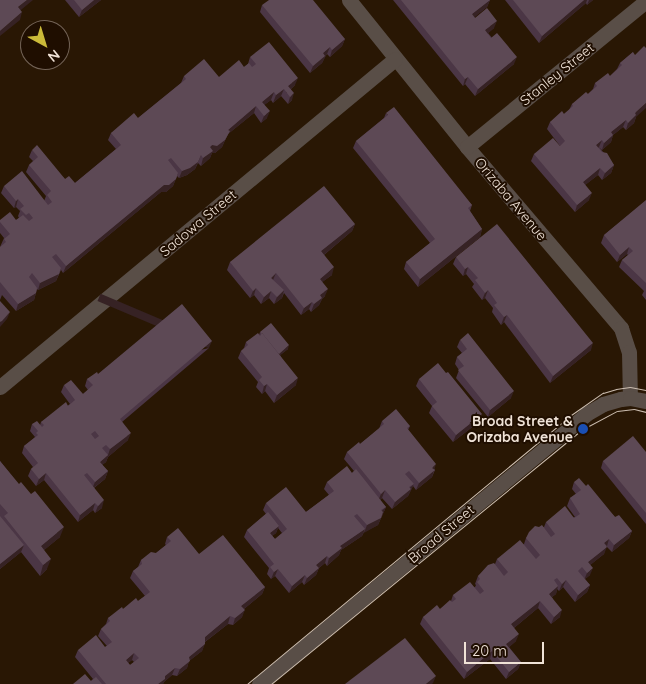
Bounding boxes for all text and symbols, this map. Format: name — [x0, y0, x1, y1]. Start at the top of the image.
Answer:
north arrow — [20, 20, 70, 70]
street label: Stanley Street — [517, 39, 597, 109]
text: N — [44, 46, 63, 66]
street label: Orizaba Avenue — [471, 154, 551, 244]
street label: Sadowa Street — [156, 186, 240, 260]
place label: Broad Street & Orizaba Avenue — [466, 413, 573, 446]
marker: Broad Street & Orizaba Avenue — [577, 423, 589, 435]
street label: Broad Street — [404, 501, 478, 567]
scale bar — [466, 632, 546, 664]
text: 20 m — [472, 641, 507, 660]

